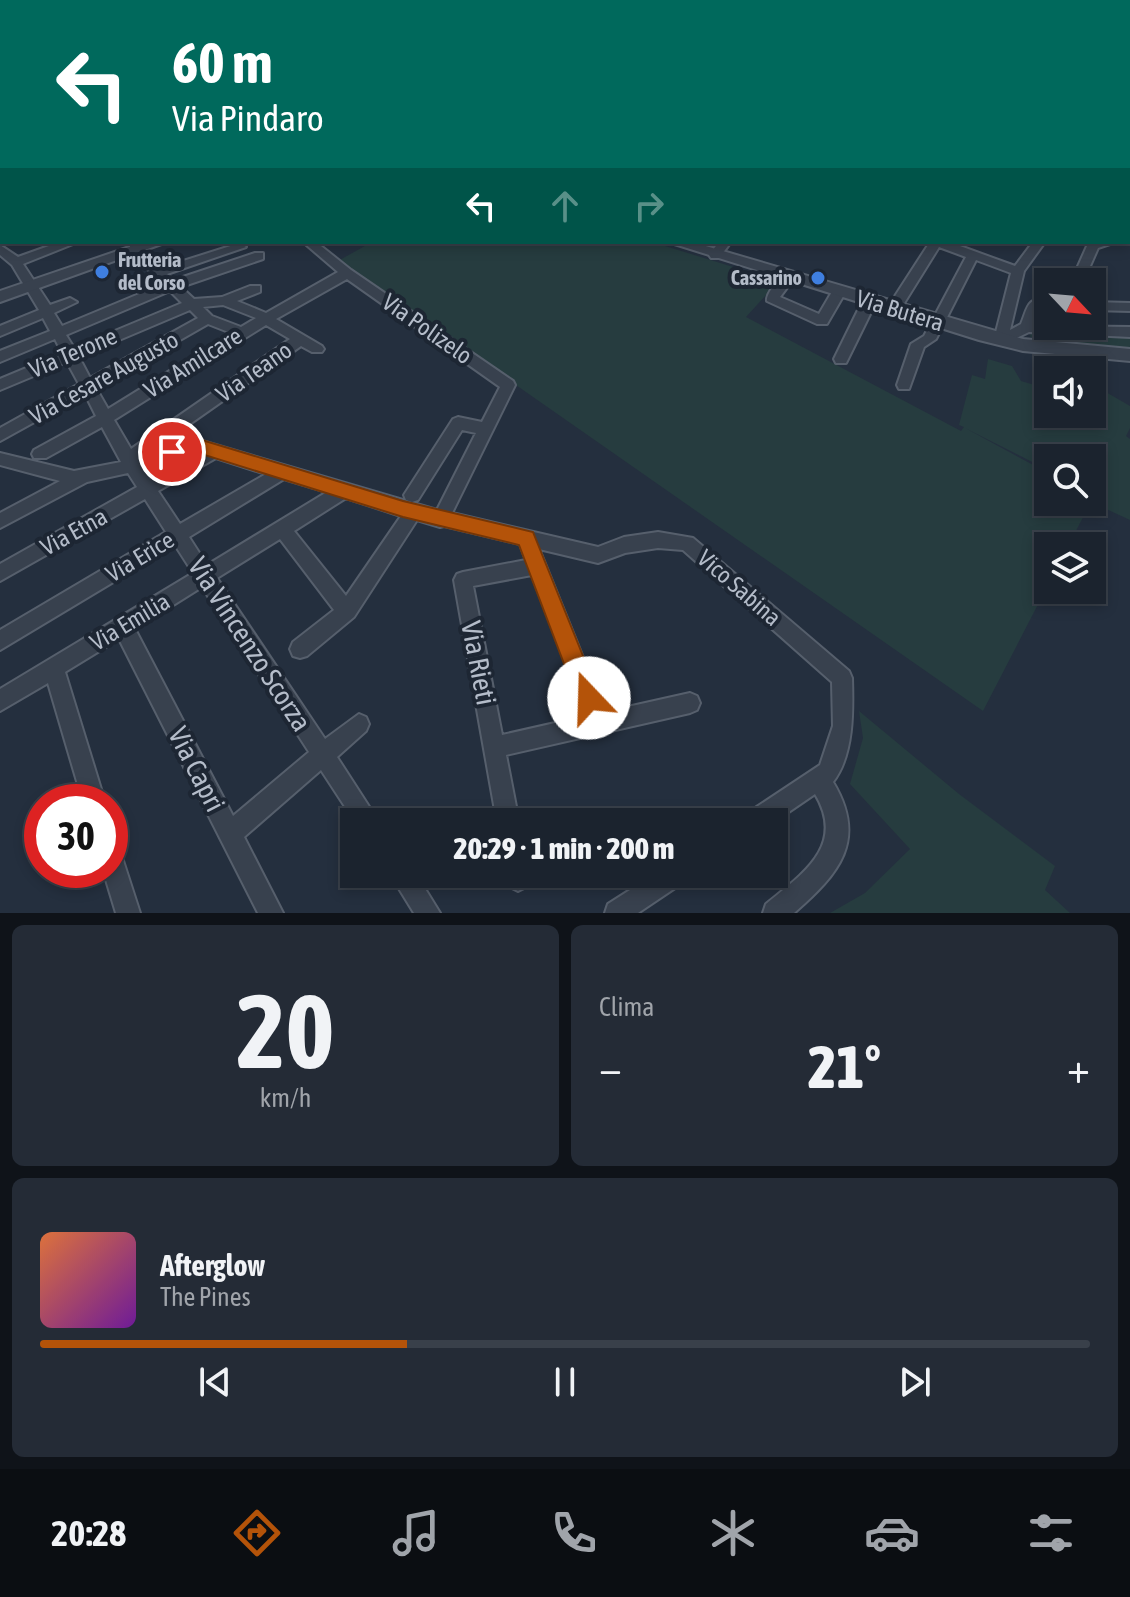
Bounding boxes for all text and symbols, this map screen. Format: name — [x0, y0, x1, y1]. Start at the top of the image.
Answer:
text: 60 m — [172, 31, 273, 95]
icon: left — [40, 32, 144, 136]
text: Via Pindaro — [172, 97, 324, 139]
icon: left — [459, 184, 503, 228]
icon: ahead — [543, 184, 587, 228]
icon: right — [627, 184, 671, 228]
place label: Frutteria del Corso — [118, 248, 185, 294]
marker: Frutteria del Corso — [93, 263, 111, 281]
place label: Cassarino — [731, 266, 802, 289]
north arrow — [1034, 268, 1106, 340]
map controls — [1034, 268, 1106, 604]
marker: Cassarino — [809, 269, 827, 287]
street label: Via Butera — [853, 284, 947, 337]
street label: Via Polizelo — [377, 288, 477, 369]
street label: Via Terone — [25, 322, 121, 383]
street label: Via Amilcare — [139, 322, 247, 403]
street label: Via Cesare Augusto — [25, 326, 183, 430]
street label: Via Teano — [211, 336, 297, 407]
button: sound — [1034, 356, 1106, 428]
pin — [138, 418, 206, 486]
icon: arrive — [150, 430, 194, 474]
button: search — [1034, 444, 1106, 516]
street label: Via Etna — [36, 502, 112, 561]
street label: Via Erice — [101, 526, 179, 587]
button: layers — [1034, 532, 1106, 604]
street label: Vico Sabina — [692, 544, 787, 631]
street label: Via Vincenzo Scorza — [182, 551, 318, 737]
street label: Via Emilia — [85, 587, 174, 656]
street label: Via Rieti — [455, 618, 503, 708]
position arrow — [547, 656, 631, 740]
street label: Via Capri — [162, 721, 232, 817]
speed limit sign: 30 — [24, 784, 128, 888]
text: 20:29 · 1 min · 200 m — [454, 831, 674, 865]
text: 20 — [237, 971, 334, 1090]
text: Clima — [599, 992, 654, 1022]
text: 21° — [808, 1032, 881, 1101]
text: − — [599, 1042, 622, 1092]
text: + — [1067, 1042, 1090, 1092]
text: km/h — [260, 1083, 311, 1113]
text: Afterglow — [160, 1248, 265, 1282]
text: The Pines — [160, 1282, 251, 1312]
icon: previous — [193, 1360, 237, 1404]
icon: pause — [543, 1360, 587, 1404]
icon: next — [893, 1360, 937, 1404]
icon: directions — [229, 1505, 285, 1561]
icon: music — [388, 1505, 444, 1561]
icon: phone — [546, 1505, 602, 1561]
icon: climate — [705, 1505, 761, 1561]
icon: car — [864, 1505, 920, 1561]
icon: filters — [1023, 1505, 1079, 1561]
text: 20:28 — [51, 1512, 126, 1554]

